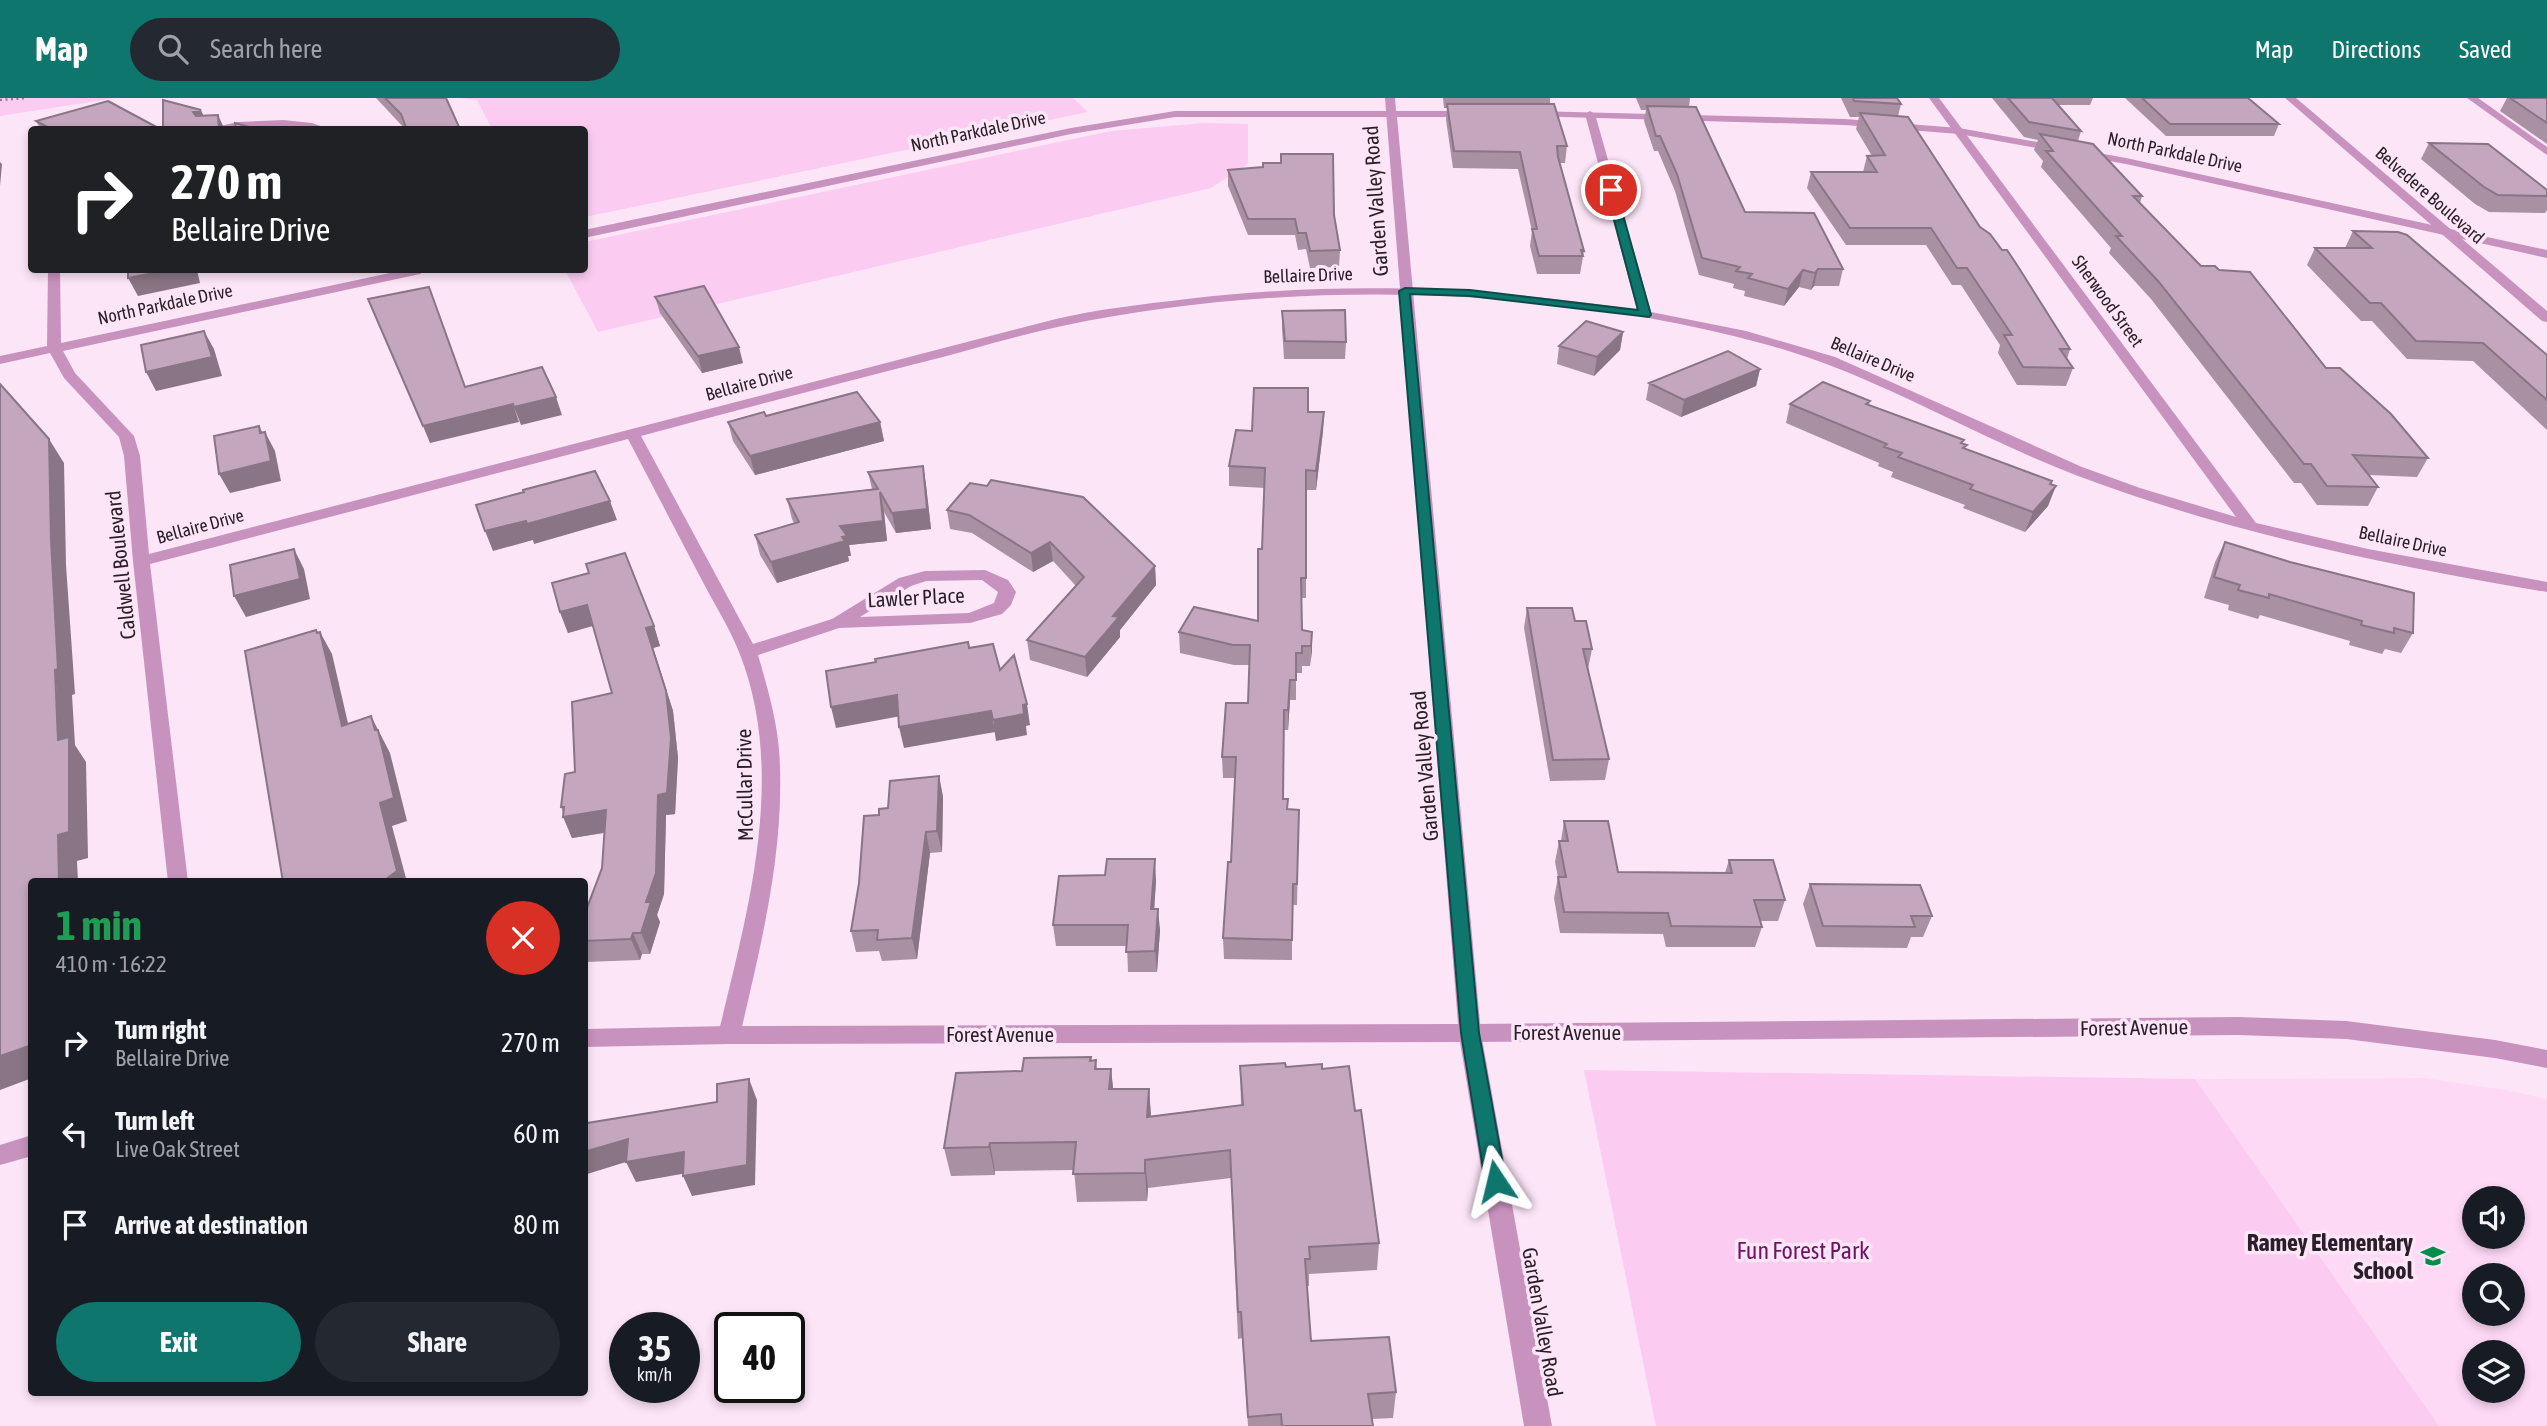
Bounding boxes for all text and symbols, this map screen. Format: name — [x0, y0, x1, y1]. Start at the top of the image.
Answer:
search box — [130, 18, 620, 81]
text: Map — [35, 30, 88, 68]
icon: search — [154, 30, 192, 68]
text: Search here — [210, 34, 322, 64]
text: Map — [2255, 36, 2293, 63]
text: Directions — [2331, 36, 2421, 63]
text: Saved — [2459, 36, 2512, 63]
street label: North Parkdale Drive — [909, 106, 1047, 156]
street label: Garden Valley Road — [1358, 125, 1392, 277]
street label: North Parkdale Drive — [2106, 127, 2244, 177]
street label: Belvedere Boulevard — [2371, 142, 2489, 248]
text: 270 m — [171, 153, 282, 209]
icon: right — [56, 154, 147, 245]
pin — [1581, 160, 1641, 220]
icon: arrive — [1592, 171, 1630, 209]
text: Bellaire Drive — [171, 211, 330, 248]
street label: Sherwood Street — [2068, 251, 2148, 351]
street label: Bellaire Drive — [1263, 263, 1353, 287]
street label: North Parkdale Drive — [96, 279, 234, 329]
street label: Bellaire Drive — [1828, 332, 1918, 386]
street label: Bellaire Drive — [703, 361, 795, 405]
street label: Caldwell Boulevard — [100, 489, 140, 641]
street label: Bellaire Drive — [154, 504, 246, 548]
street label: Bellaire Drive — [2357, 521, 2449, 561]
street label: Lawler Place — [867, 582, 965, 612]
street label: Garden Valley Road — [1405, 690, 1443, 842]
street label: McCullar Drive — [731, 729, 757, 841]
text: 1 min — [56, 901, 142, 949]
button: close — [486, 901, 560, 975]
text: 410 m · 16:22 — [56, 951, 167, 977]
street label: Forest Avenue — [2080, 1014, 2188, 1040]
text: Turn right — [115, 1015, 206, 1045]
street label: Forest Avenue — [1513, 1020, 1621, 1044]
street label: Forest Avenue — [946, 1022, 1054, 1046]
icon: right — [56, 1024, 94, 1062]
text: 270 m — [501, 1028, 560, 1058]
text: Bellaire Drive — [115, 1045, 230, 1071]
text: Turn left — [115, 1106, 195, 1136]
icon: left — [56, 1115, 94, 1153]
text: 60 m — [513, 1119, 560, 1149]
text: Live Oak Street — [115, 1136, 240, 1162]
position arrow — [1459, 1144, 1533, 1218]
map controls — [2462, 1186, 2525, 1403]
button: sound — [2462, 1186, 2525, 1249]
icon: arrive — [56, 1206, 94, 1244]
text: Arrive at destination — [115, 1210, 308, 1240]
text: 80 m — [513, 1210, 560, 1240]
place label: Ramey Elementary School — [2247, 1229, 2414, 1284]
park label: Fun Forest Park — [1736, 1237, 1870, 1264]
school or university icon: Ramey Elementary School — [2419, 1242, 2447, 1270]
street label: Garden Valley Road — [1518, 1246, 1568, 1398]
button: search — [2462, 1263, 2525, 1326]
button: Exit — [56, 1302, 301, 1382]
button: Share — [315, 1302, 560, 1382]
speed limit sign: 40 — [714, 1312, 805, 1403]
text: 35 — [638, 1328, 671, 1368]
button: layers — [2462, 1340, 2525, 1403]
text: km/h — [637, 1364, 672, 1385]

